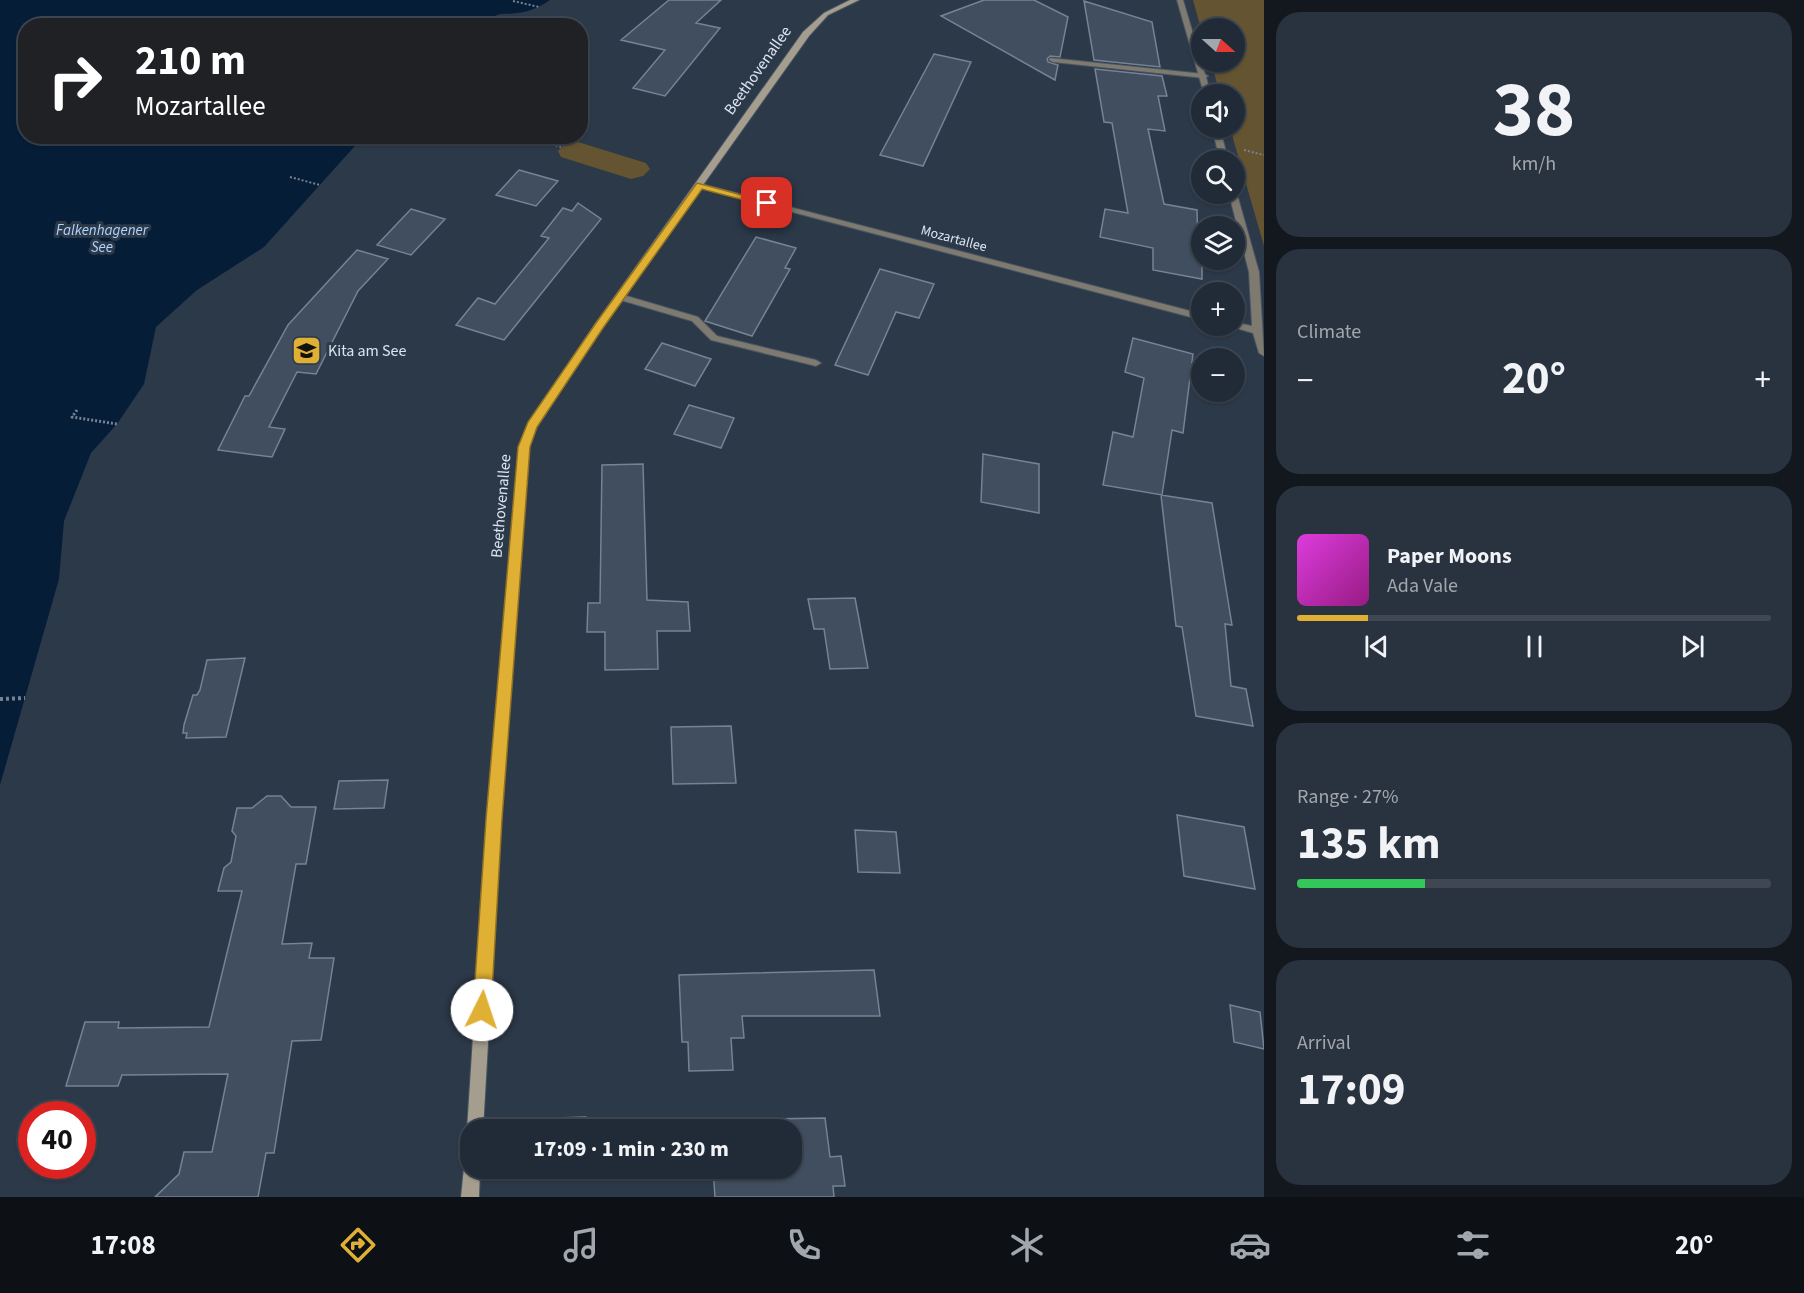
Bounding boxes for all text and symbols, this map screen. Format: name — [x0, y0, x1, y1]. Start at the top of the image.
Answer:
north arrow — [1191, 18, 1245, 72]
map controls — [1191, 18, 1245, 402]
street label: Beethovenallee — [719, 22, 797, 119]
text: 210 m — [135, 31, 246, 91]
icon: right — [36, 42, 114, 120]
text: 38 — [1493, 55, 1575, 166]
button: sound — [1191, 84, 1245, 138]
text: Mozartallee — [135, 87, 266, 126]
button: search — [1191, 150, 1245, 204]
text: km/h — [1512, 150, 1556, 178]
pin — [741, 177, 792, 228]
icon: arrive — [750, 186, 783, 219]
button: layers — [1191, 216, 1245, 270]
water label: Falkenhagener See — [56, 220, 149, 258]
street label: Mozartallee — [918, 221, 989, 257]
button: + — [1191, 282, 1245, 336]
text: Climate — [1297, 318, 1361, 346]
school or university icon: Kita am See — [291, 334, 323, 366]
place label: Kita am See — [328, 340, 407, 362]
text: 20° — [1502, 347, 1566, 411]
button: − — [1191, 348, 1245, 402]
text: − — [1297, 357, 1313, 404]
text: + — [1755, 357, 1771, 404]
street label: Beethovenallee — [486, 453, 516, 559]
text: Paper Moons — [1387, 540, 1512, 572]
text: Ada Vale — [1387, 572, 1458, 600]
icon: previous — [1360, 630, 1393, 663]
icon: pause — [1518, 630, 1551, 663]
icon: next — [1676, 630, 1709, 663]
text: Range · 27% — [1297, 783, 1398, 811]
text: 135 km — [1297, 812, 1441, 876]
position arrow — [450, 978, 514, 1042]
text: Arrival — [1297, 1029, 1351, 1057]
text: 17:09 — [1297, 1058, 1406, 1122]
speed limit sign: 40 — [18, 1101, 96, 1179]
text: 17:09 · 1 min · 230 m — [533, 1133, 729, 1165]
icon: directions — [337, 1224, 379, 1266]
icon: music — [560, 1224, 602, 1266]
icon: phone — [783, 1224, 825, 1266]
icon: climate — [1006, 1224, 1048, 1266]
icon: car — [1229, 1224, 1271, 1266]
icon: filters — [1452, 1224, 1494, 1266]
text: 17:08 — [91, 1226, 156, 1265]
text: 20° — [1675, 1226, 1713, 1265]

